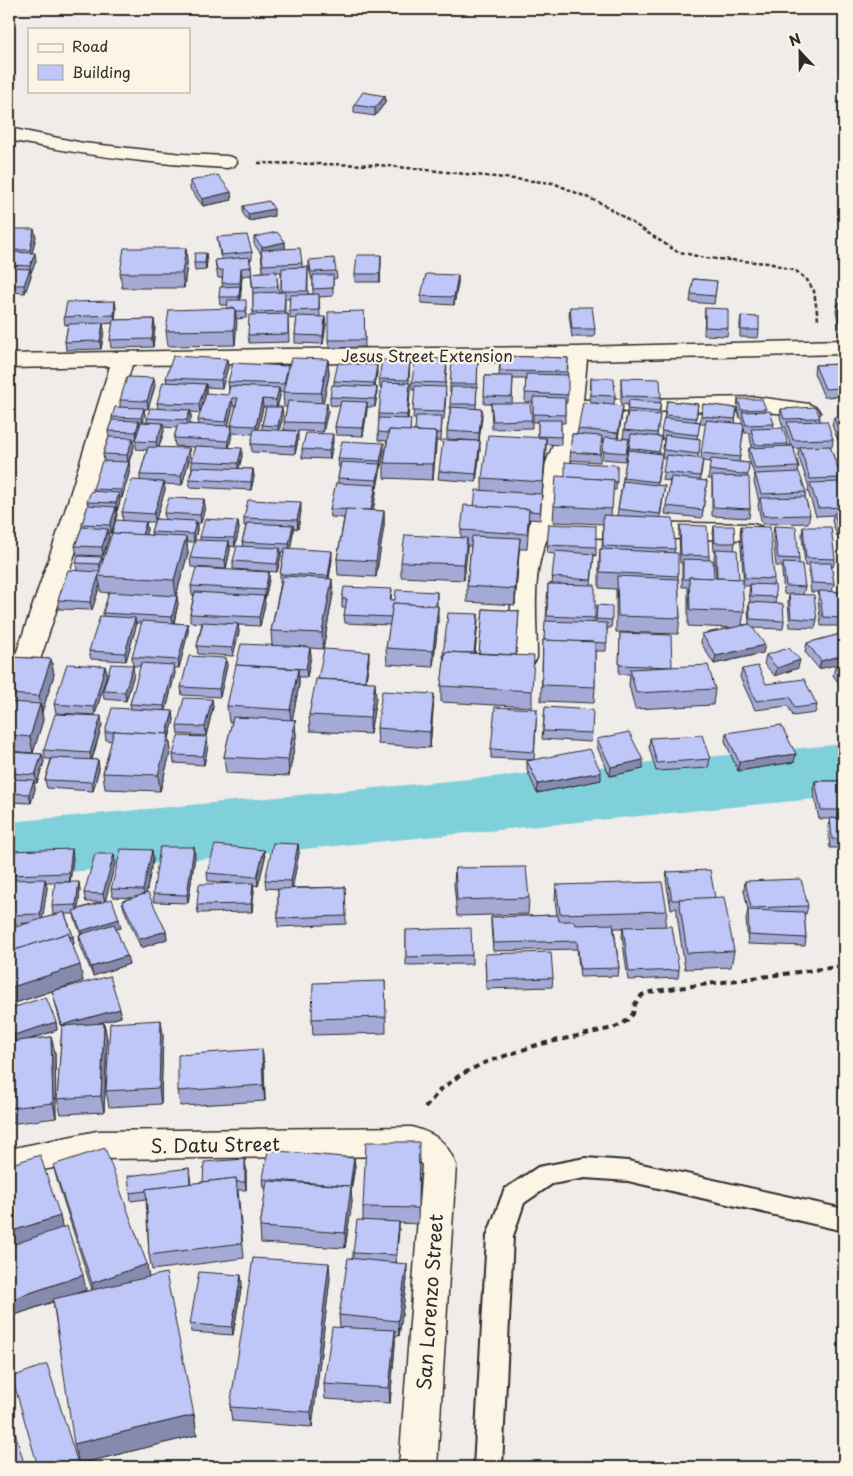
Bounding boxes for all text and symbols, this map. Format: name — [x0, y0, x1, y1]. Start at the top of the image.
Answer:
legend — [28, 28, 190, 92]
north arrow — [776, 28, 826, 78]
text: N — [786, 28, 804, 51]
text: Road — [72, 34, 108, 57]
text: Building — [72, 60, 131, 83]
street label: Jesus Street Extension — [341, 343, 513, 367]
street label: S. Datu Street — [150, 1129, 280, 1159]
street label: San Lorenzo Street — [409, 1213, 449, 1391]

